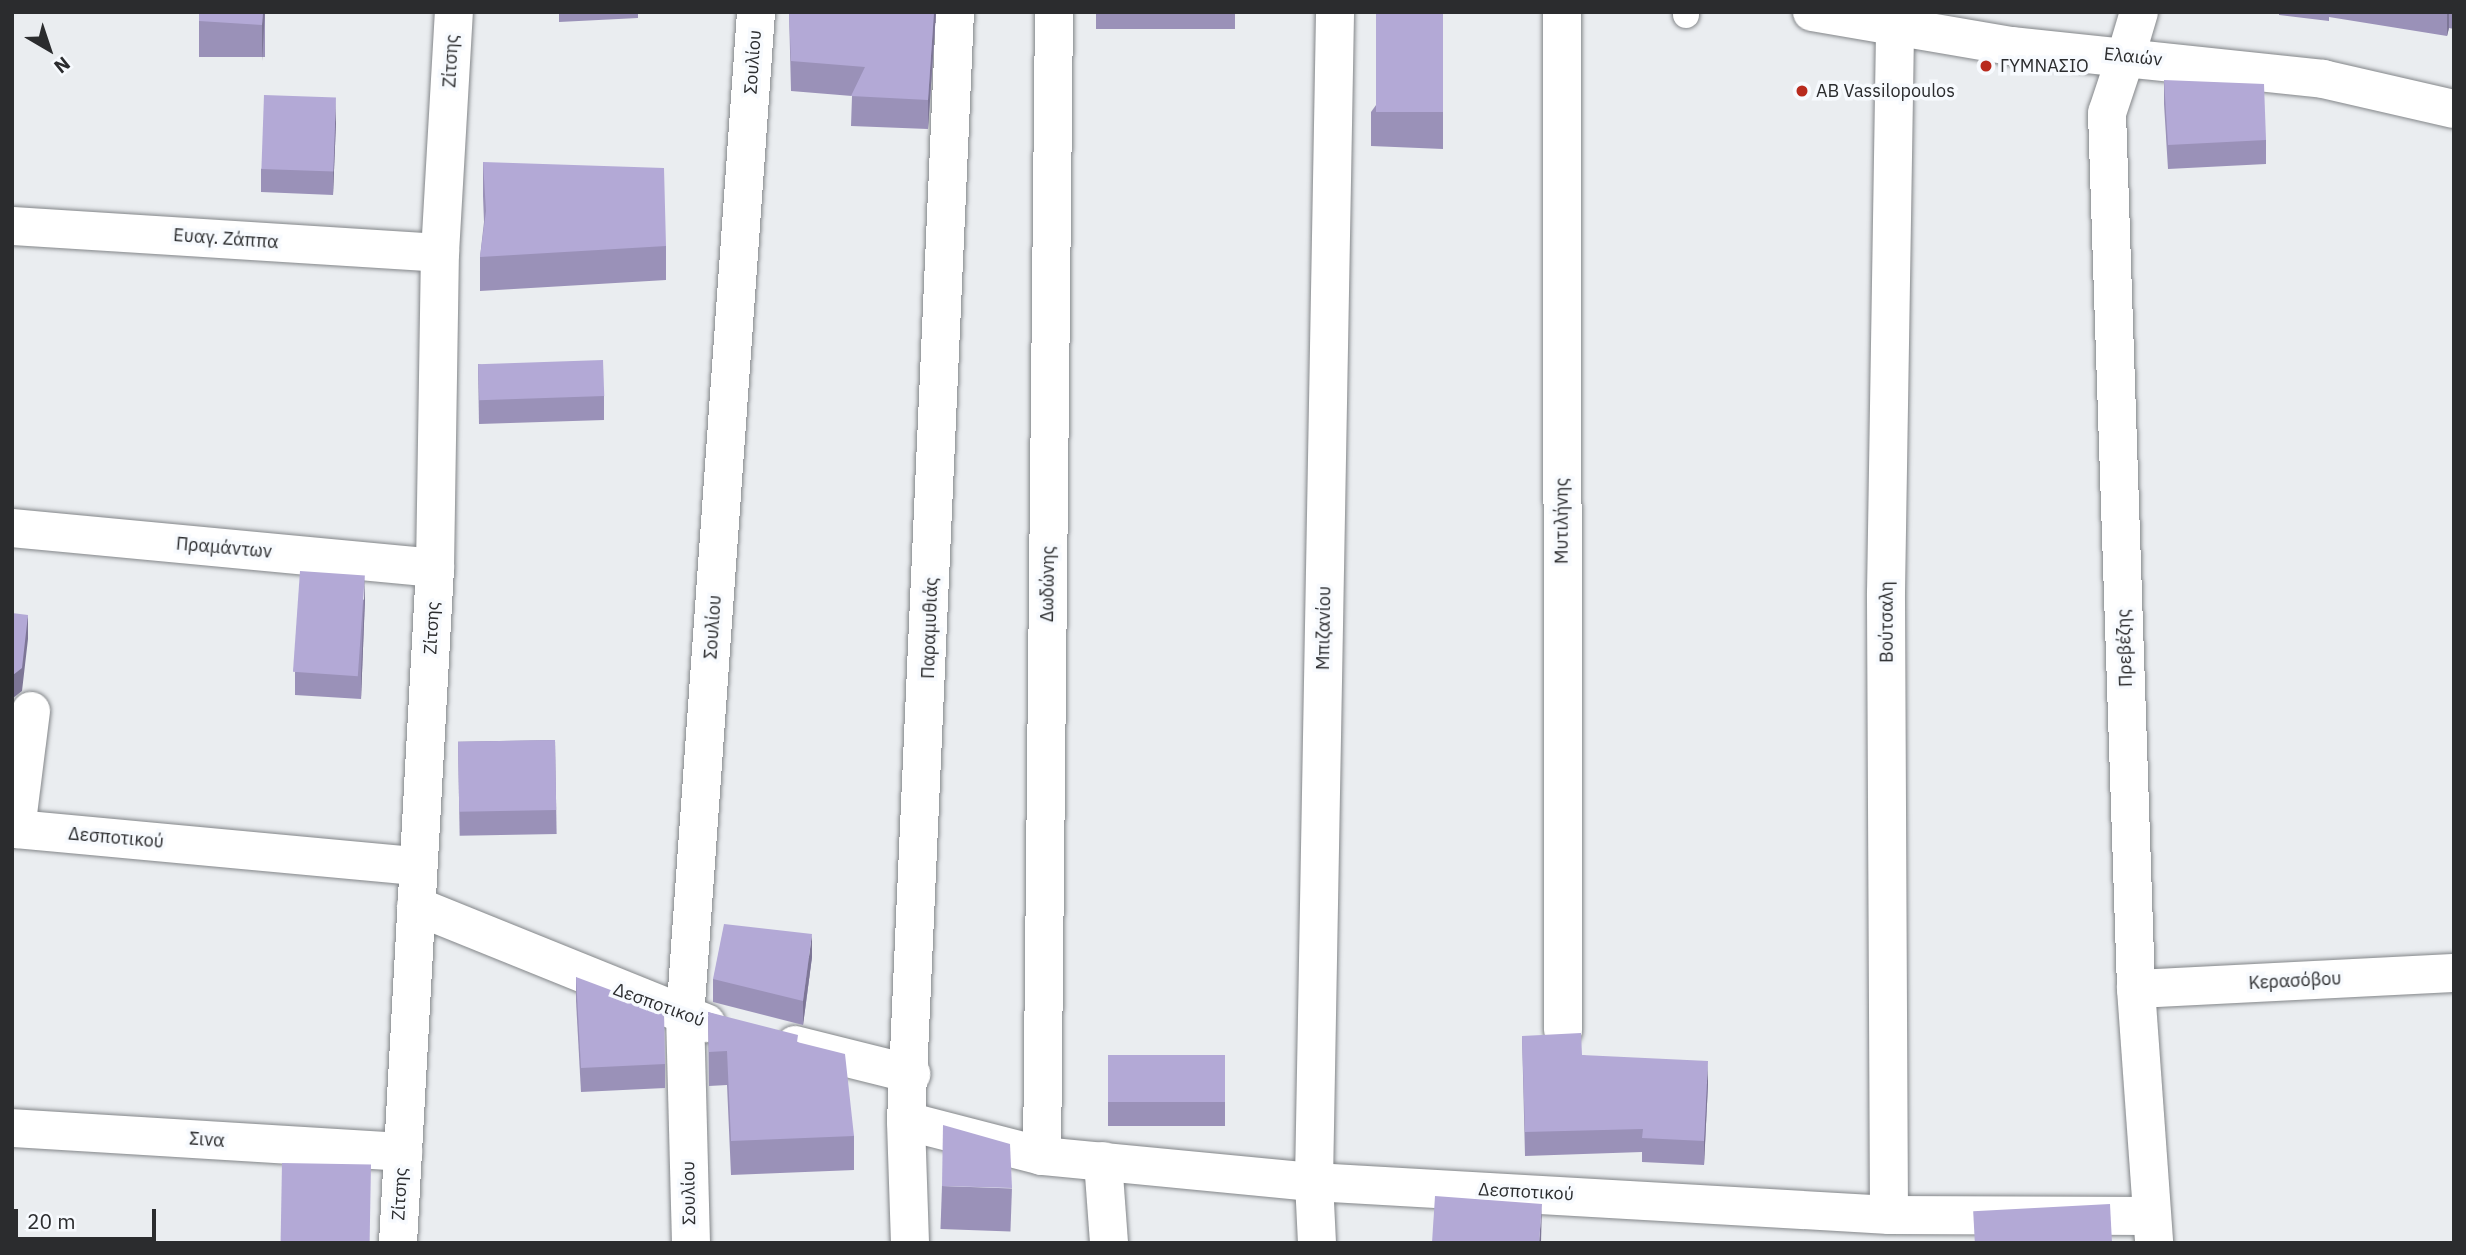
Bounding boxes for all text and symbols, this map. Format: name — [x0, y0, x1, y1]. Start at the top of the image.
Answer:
north arrow — [14, 14, 84, 84]
street label: Σουλίου — [740, 29, 766, 95]
street label: Ζίτσης — [439, 34, 463, 88]
street label: Ελαιών — [2103, 43, 2163, 71]
text: N — [49, 52, 75, 79]
place label: ΓΥΜΝΑΣΙΟ — [2000, 55, 2089, 77]
marker: ΓΥΜΝΑΣΙΟ — [1978, 58, 1994, 74]
place label: AB Vassilopoulos — [1816, 80, 1955, 102]
marker: AB Vassilopoulos — [1794, 83, 1810, 99]
street label: Ευαγ. Ζάππα — [173, 225, 279, 253]
street label: Μυτιλήνης — [1551, 478, 1573, 564]
street label: Πραμάντων — [175, 533, 273, 563]
street label: Δωδώνης — [1037, 546, 1059, 622]
street label: Παραμυθιάς — [917, 577, 943, 679]
street label: Βούτσαλη — [1876, 581, 1898, 663]
street label: Μπιζανίου — [1312, 586, 1336, 670]
street label: Σουλίου — [700, 594, 726, 660]
street label: Ζίτσης — [420, 601, 444, 655]
street label: Πρεβέζης — [2113, 609, 2137, 687]
street label: Δεσποτικού — [67, 823, 165, 853]
street label: Κερασόβου — [2248, 968, 2342, 994]
street label: Δεσποτικού — [610, 978, 708, 1032]
street label: Σινα — [188, 1128, 226, 1152]
street label: Σουλίου — [678, 1161, 700, 1225]
street label: Ζίτσης — [388, 1167, 412, 1221]
street label: Δεσποτικού — [1478, 1179, 1574, 1205]
scale bar — [18, 1196, 159, 1240]
text: 20 m — [27, 1207, 76, 1235]

